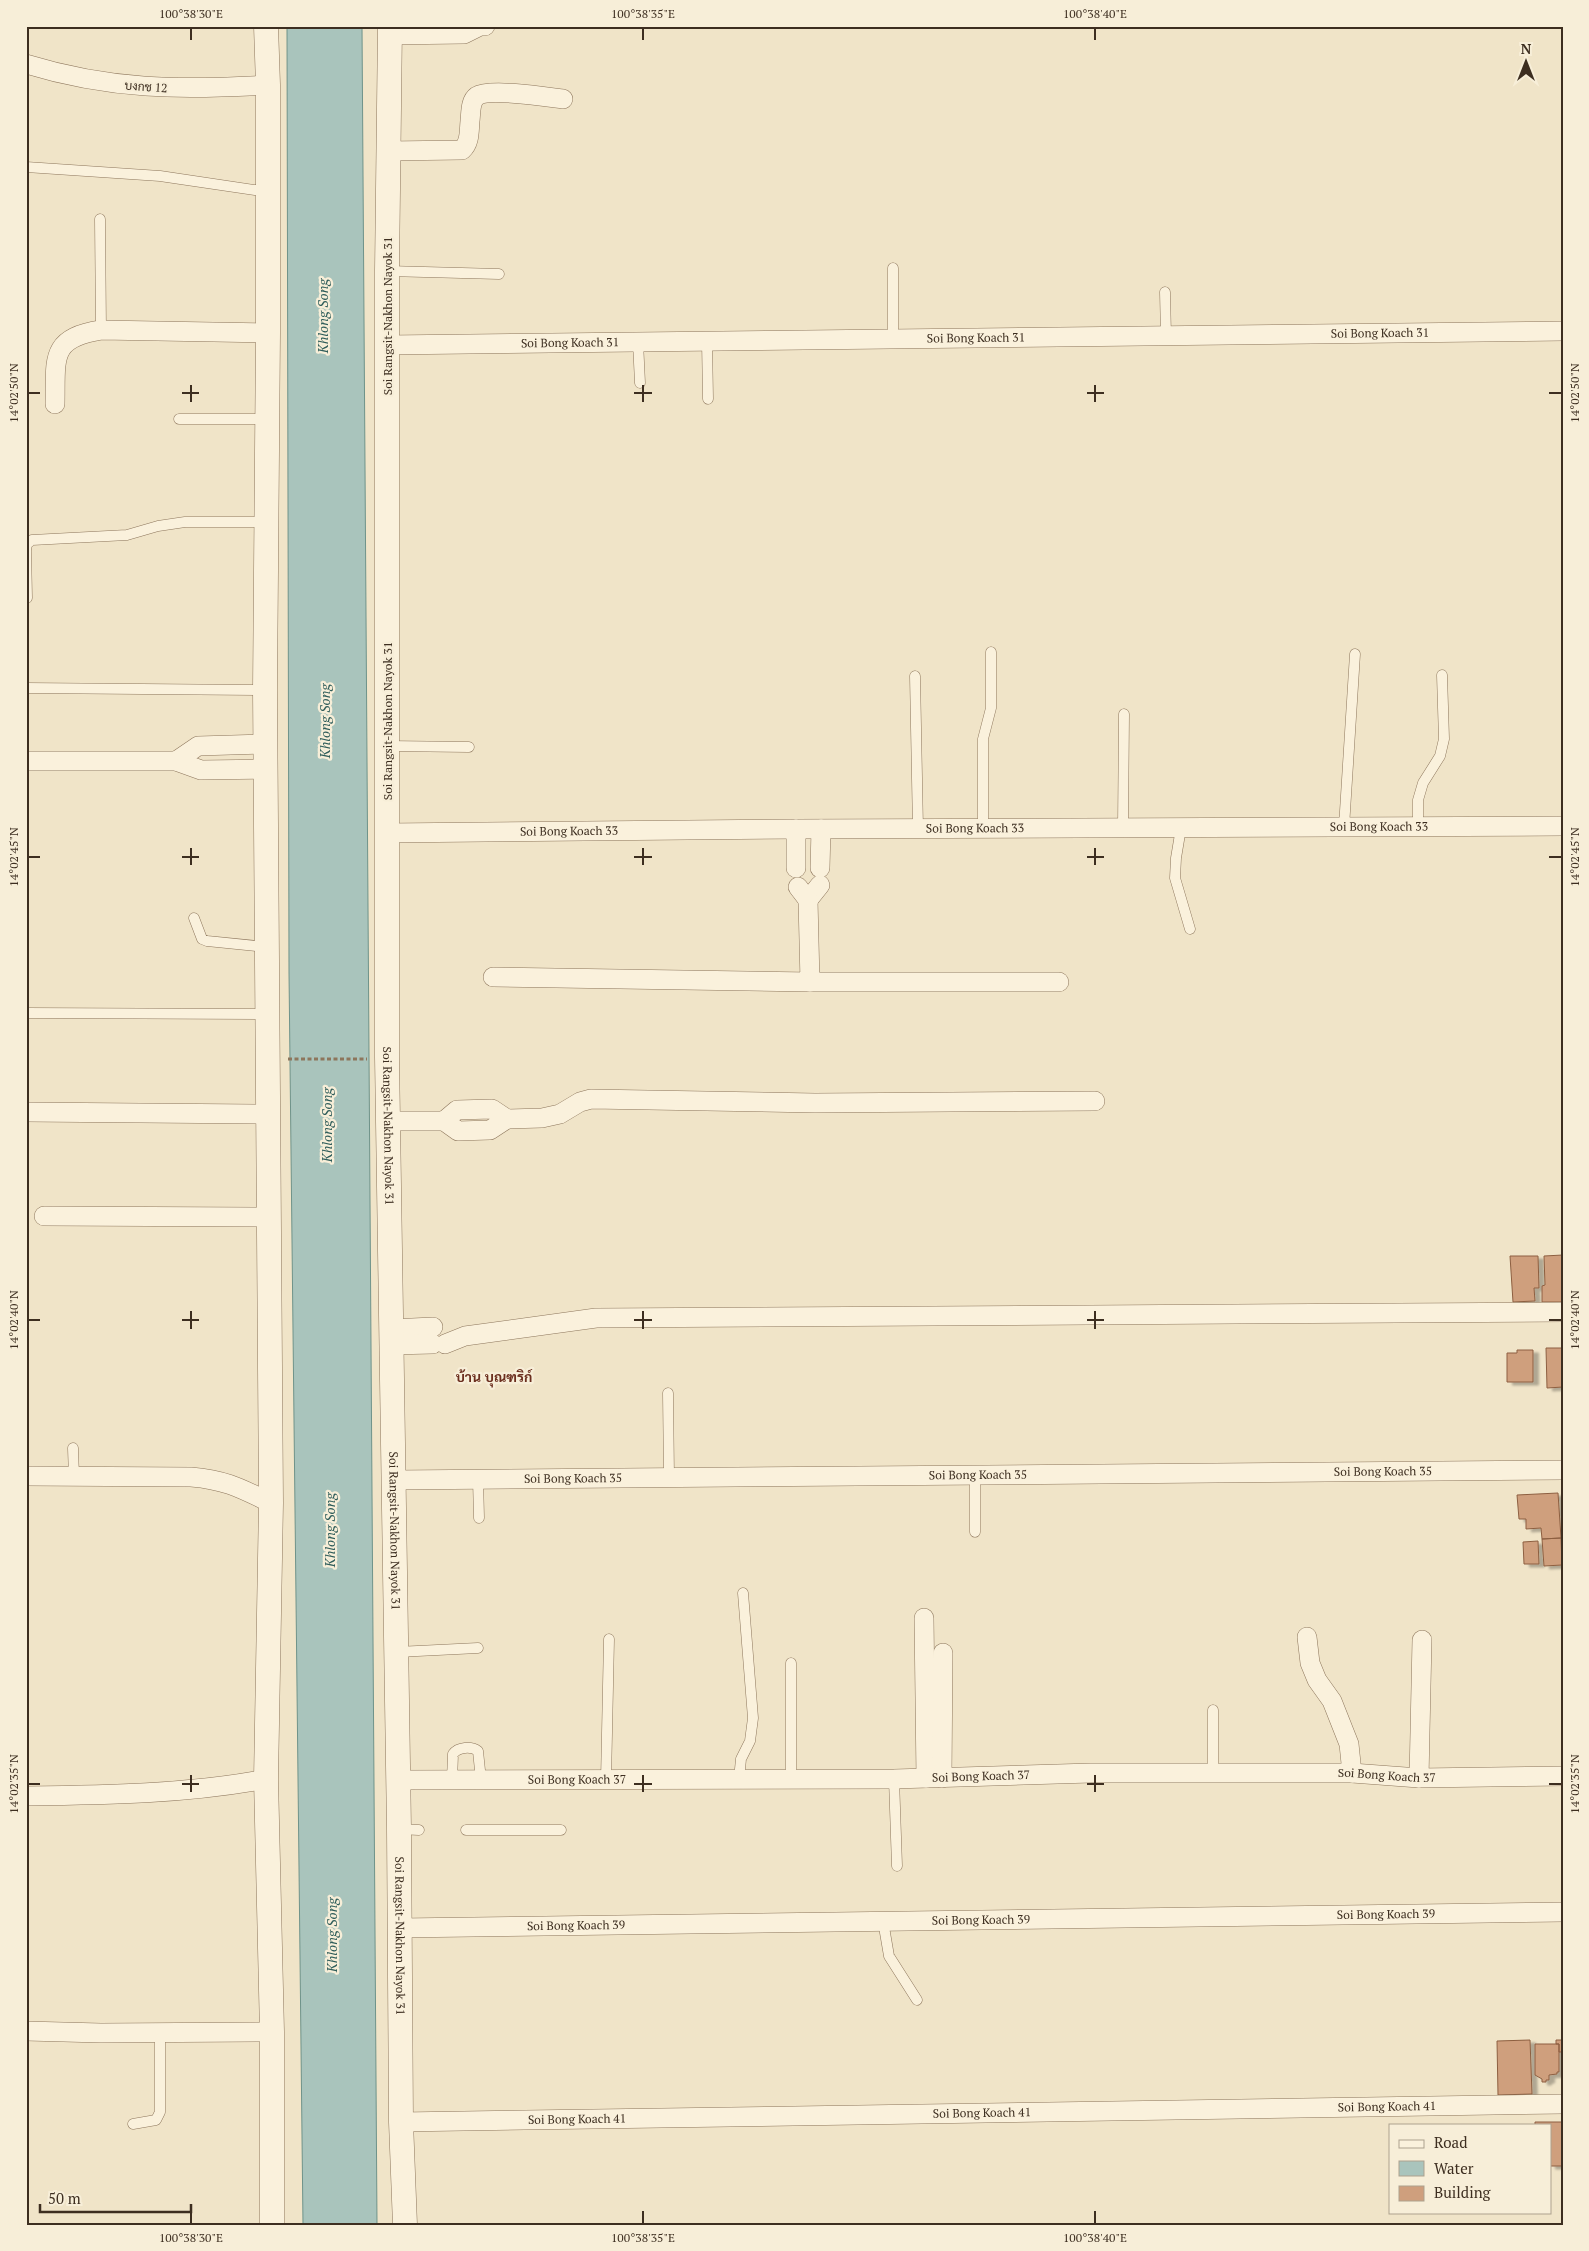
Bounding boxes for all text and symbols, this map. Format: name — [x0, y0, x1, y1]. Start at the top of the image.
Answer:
text: 100°38'30"E — [159, 6, 223, 21]
text: 100°38'35"E — [611, 6, 675, 21]
text: 100°38'40"E — [1063, 6, 1127, 21]
north arrow — [1502, 38, 1552, 88]
text: N — [1521, 39, 1532, 58]
street label: บงกช 12 — [124, 78, 168, 95]
street label: Soi Rangsit-Nakhon Nayok 31 — [380, 237, 395, 395]
water label: Khlong Song — [313, 278, 332, 354]
street label: Soi Bong Koach 31 — [1331, 325, 1429, 341]
street label: Soi Bong Koach 31 — [927, 329, 1025, 346]
street label: Soi Bong Koach 31 — [521, 334, 619, 350]
text: 14°02'50"N — [6, 363, 21, 423]
text: 14°02'50"N — [1567, 363, 1582, 423]
street label: Soi Rangsit-Nakhon Nayok 31 — [380, 642, 395, 800]
water label: Khlong Song — [315, 683, 334, 759]
street label: Soi Bong Koach 33 — [1330, 819, 1428, 834]
street label: Soi Bong Koach 33 — [926, 820, 1024, 835]
street label: Soi Bong Koach 33 — [520, 823, 618, 839]
text: 14°02'45"N — [6, 827, 21, 887]
text: 14°02'45"N — [1567, 827, 1582, 887]
street label: Soi Rangsit-Nakhon Nayok 31 — [380, 1047, 397, 1205]
water label: Khlong Song — [317, 1087, 336, 1163]
text: 14°02'40"N — [6, 1290, 21, 1350]
text: 14°02'40"N — [1567, 1290, 1582, 1350]
district label: บ้าน บุณฑริก์ — [456, 1367, 533, 1388]
street label: Soi Rangsit-Nakhon Nayok 31 — [386, 1451, 404, 1610]
street label: Soi Bong Koach 35 — [1334, 1463, 1432, 1479]
street label: Soi Bong Koach 35 — [929, 1467, 1027, 1482]
street label: Soi Bong Koach 35 — [524, 1470, 622, 1486]
water label: Khlong Song — [320, 1492, 339, 1568]
text: 14°02'35"N — [6, 1754, 21, 1814]
text: 14°02'35"N — [1567, 1754, 1582, 1814]
street label: Soi Bong Koach 37 — [1338, 1765, 1436, 1785]
street label: Soi Bong Koach 37 — [932, 1767, 1030, 1785]
street label: Soi Bong Koach 37 — [528, 1772, 626, 1787]
street label: Soi Rangsit-Nakhon Nayok 31 — [392, 1856, 408, 2015]
water label: Khlong Song — [322, 1897, 341, 1973]
street label: Soi Bong Koach 39 — [1337, 1906, 1435, 1922]
street label: Soi Bong Koach 39 — [932, 1911, 1030, 1928]
street label: Soi Bong Koach 39 — [527, 1917, 625, 1933]
street label: Soi Bong Koach 41 — [1338, 2098, 1436, 2114]
street label: Soi Bong Koach 41 — [933, 2104, 1031, 2121]
street label: Soi Bong Koach 41 — [528, 2111, 626, 2127]
legend — [1389, 2124, 1552, 2214]
text: Road — [1434, 2132, 1467, 2152]
text: Water — [1434, 2158, 1474, 2178]
scale bar — [40, 2181, 191, 2213]
text: Building — [1434, 2182, 1492, 2202]
text: 50 m — [48, 2188, 81, 2208]
text: 100°38'30"E — [159, 2230, 223, 2245]
text: 100°38'35"E — [611, 2230, 675, 2245]
text: 100°38'40"E — [1063, 2230, 1127, 2245]

